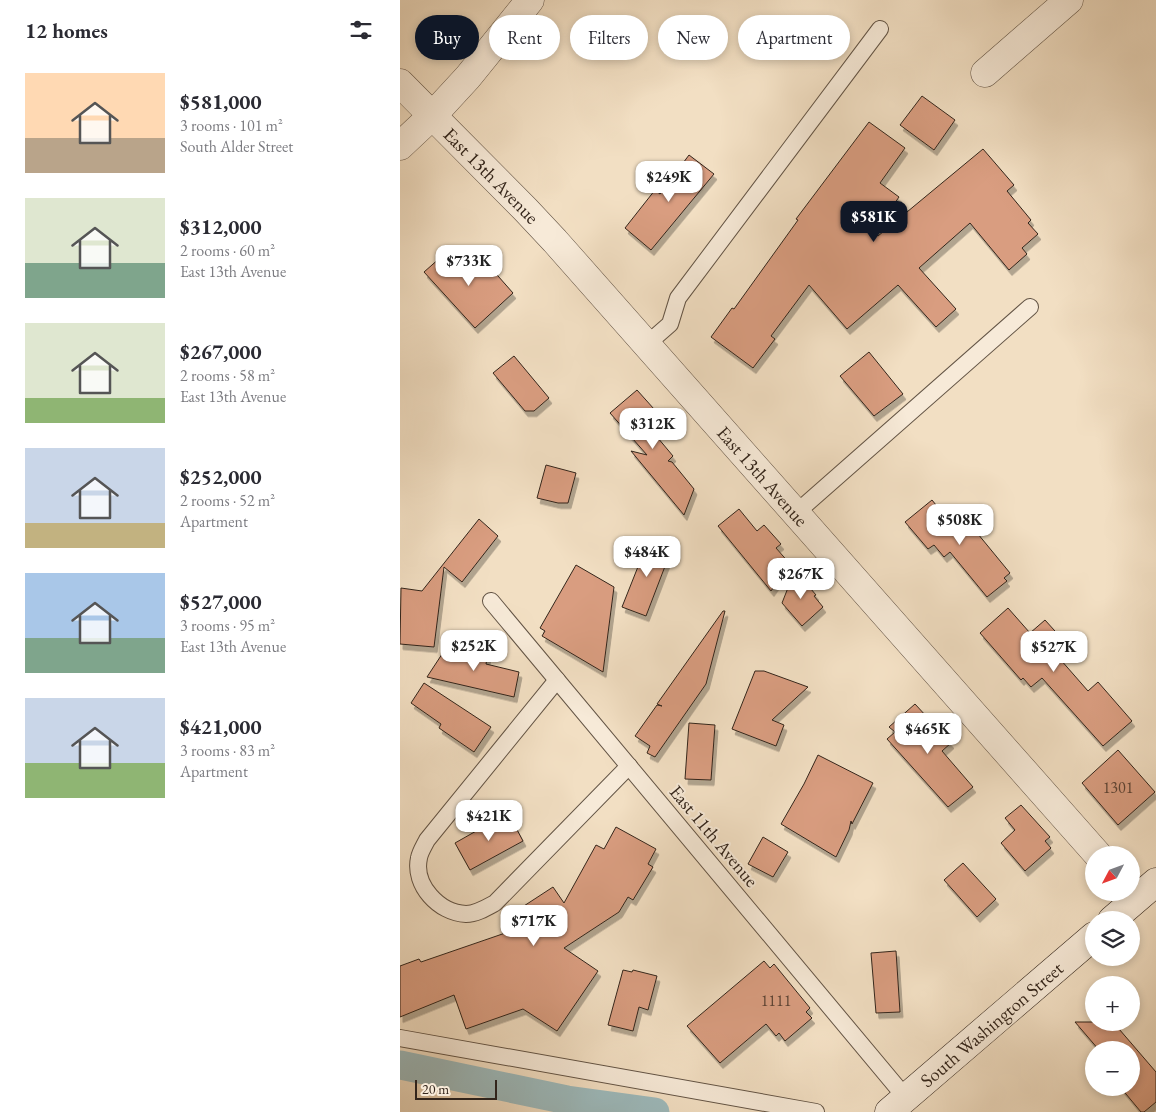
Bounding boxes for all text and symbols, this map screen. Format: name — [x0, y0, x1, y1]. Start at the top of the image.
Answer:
chip: Buy — [415, 15, 479, 60]
chip: Rent — [489, 15, 560, 60]
chip: Filters — [570, 15, 648, 60]
chip: New — [658, 15, 728, 60]
chip: Apartment — [738, 15, 850, 60]
icon: filters — [347, 16, 375, 44]
text: 12 homes — [25, 17, 108, 44]
text: $581,000 — [180, 88, 262, 115]
icon: home — [65, 93, 125, 153]
text: 3 rooms · 101 m² — [180, 115, 283, 136]
street label: East 13th Avenue — [438, 122, 545, 229]
text: South Alder Street — [180, 136, 293, 157]
pin: $249K — [634, 160, 704, 203]
text: $249K — [647, 166, 691, 187]
pin: $581K — [839, 200, 909, 243]
text: $581K — [852, 206, 896, 227]
text: $312,000 — [180, 213, 262, 240]
icon: home — [65, 218, 125, 278]
text: 2 rooms · 60 m² — [180, 240, 275, 261]
pin: $733K — [434, 244, 504, 287]
text: $733K — [447, 250, 491, 271]
text: East 13th Avenue — [180, 261, 286, 282]
text: $267,000 — [180, 338, 262, 365]
icon: home — [65, 343, 125, 403]
text: 2 rooms · 58 m² — [180, 365, 275, 386]
text: East 13th Avenue — [180, 386, 286, 407]
pin: $312K — [618, 408, 688, 450]
text: $312K — [631, 413, 675, 434]
street label: East 13th Avenue — [712, 420, 814, 531]
text: $252,000 — [180, 463, 262, 490]
icon: home — [65, 468, 125, 528]
text: 2 rooms · 52 m² — [180, 490, 275, 511]
pin: $508K — [925, 504, 995, 546]
text: $508K — [938, 509, 982, 530]
text: Apartment — [180, 511, 248, 532]
pin: $484K — [612, 536, 682, 578]
text: $484K — [625, 541, 669, 562]
pin: $267K — [766, 558, 836, 600]
text: $267K — [779, 563, 823, 584]
text: $527,000 — [180, 588, 262, 615]
icon: home — [65, 593, 125, 653]
text: 3 rooms · 95 m² — [180, 615, 275, 636]
pin: $252K — [439, 630, 509, 672]
pin: $527K — [1019, 630, 1089, 673]
text: $252K — [452, 635, 496, 656]
text: East 13th Avenue — [180, 636, 286, 657]
text: $527K — [1032, 636, 1076, 657]
pin: $465K — [893, 712, 963, 755]
text: $421,000 — [180, 713, 262, 740]
icon: home — [65, 718, 125, 778]
text: $465K — [906, 718, 950, 739]
text: 3 rooms · 83 m² — [180, 740, 275, 761]
text: Apartment — [180, 761, 248, 782]
house number: 1301 — [1103, 777, 1133, 798]
street label: East 11th Avenue — [664, 780, 764, 892]
pin: $421K — [454, 800, 524, 842]
text: $421K — [467, 805, 511, 826]
north arrow — [1085, 846, 1140, 901]
map controls — [1085, 846, 1140, 1096]
pin: $717K — [499, 904, 569, 947]
text: $717K — [512, 910, 556, 931]
button: layers — [1085, 911, 1140, 966]
street label: South Washington Street — [915, 956, 1068, 1092]
button: + — [1085, 976, 1140, 1031]
house number: 1111 — [761, 990, 791, 1011]
button: − — [1085, 1041, 1140, 1096]
scale bar — [415, 1077, 498, 1100]
text: 20 m — [422, 1080, 449, 1098]

